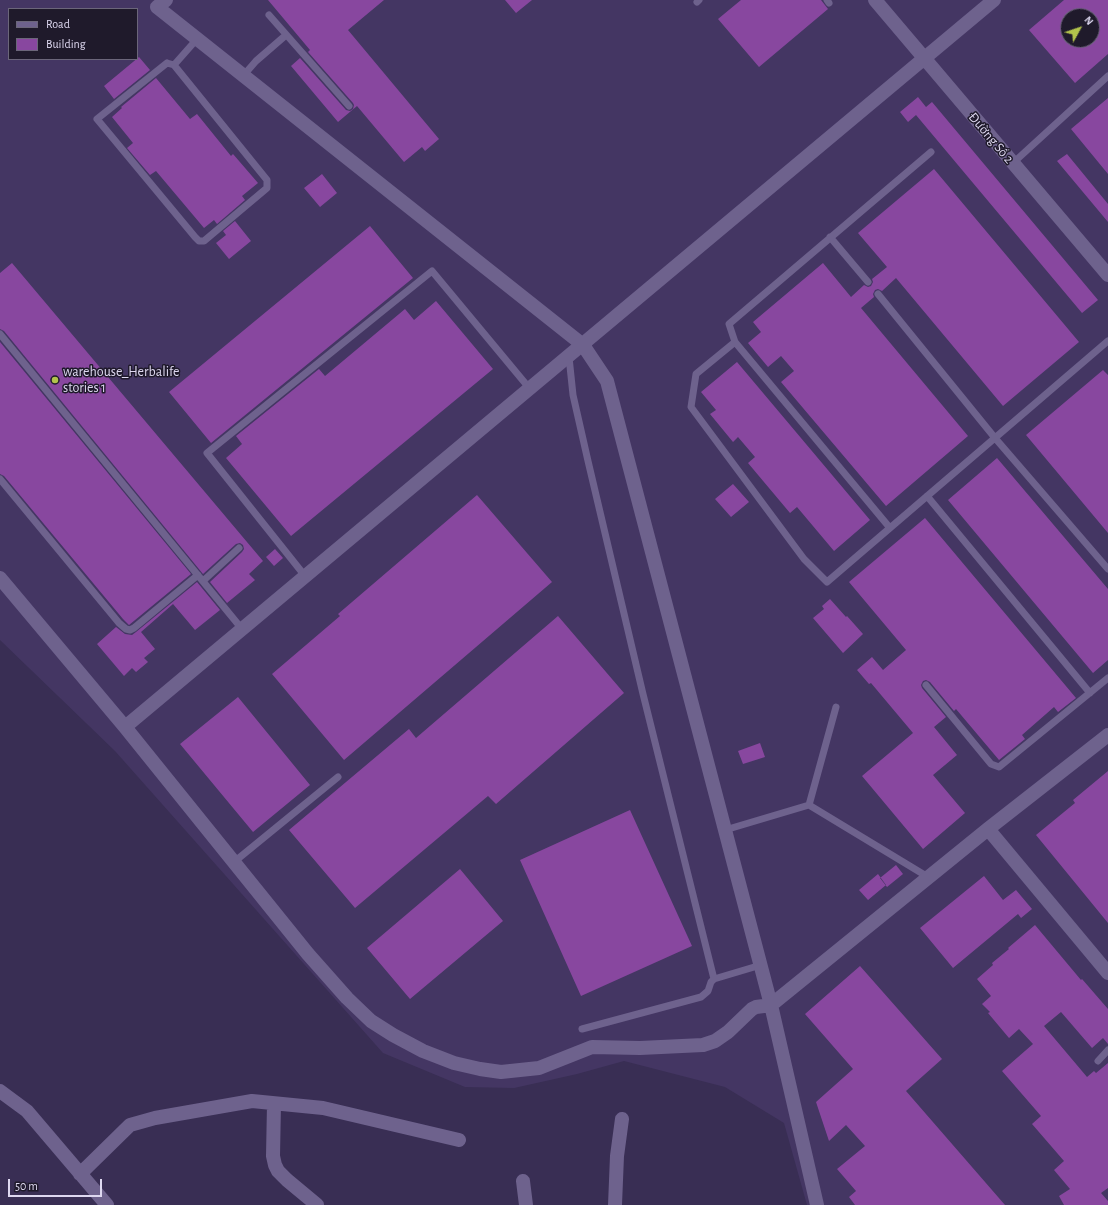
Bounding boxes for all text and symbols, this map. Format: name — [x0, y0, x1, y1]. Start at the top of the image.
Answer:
legend — [8, 8, 138, 60]
north arrow — [1060, 8, 1100, 48]
text: N — [1082, 14, 1095, 27]
text: Road — [46, 18, 70, 30]
text: Building — [46, 38, 86, 50]
street label: Đường Số 2 — [965, 109, 1017, 167]
place label: warehouse_Herbalife stories 1 — [63, 364, 180, 396]
marker: warehouse_Herbalife stories 1 — [50, 375, 60, 385]
scale bar — [10, 1171, 104, 1197]
text: 50 m — [15, 1180, 38, 1192]

